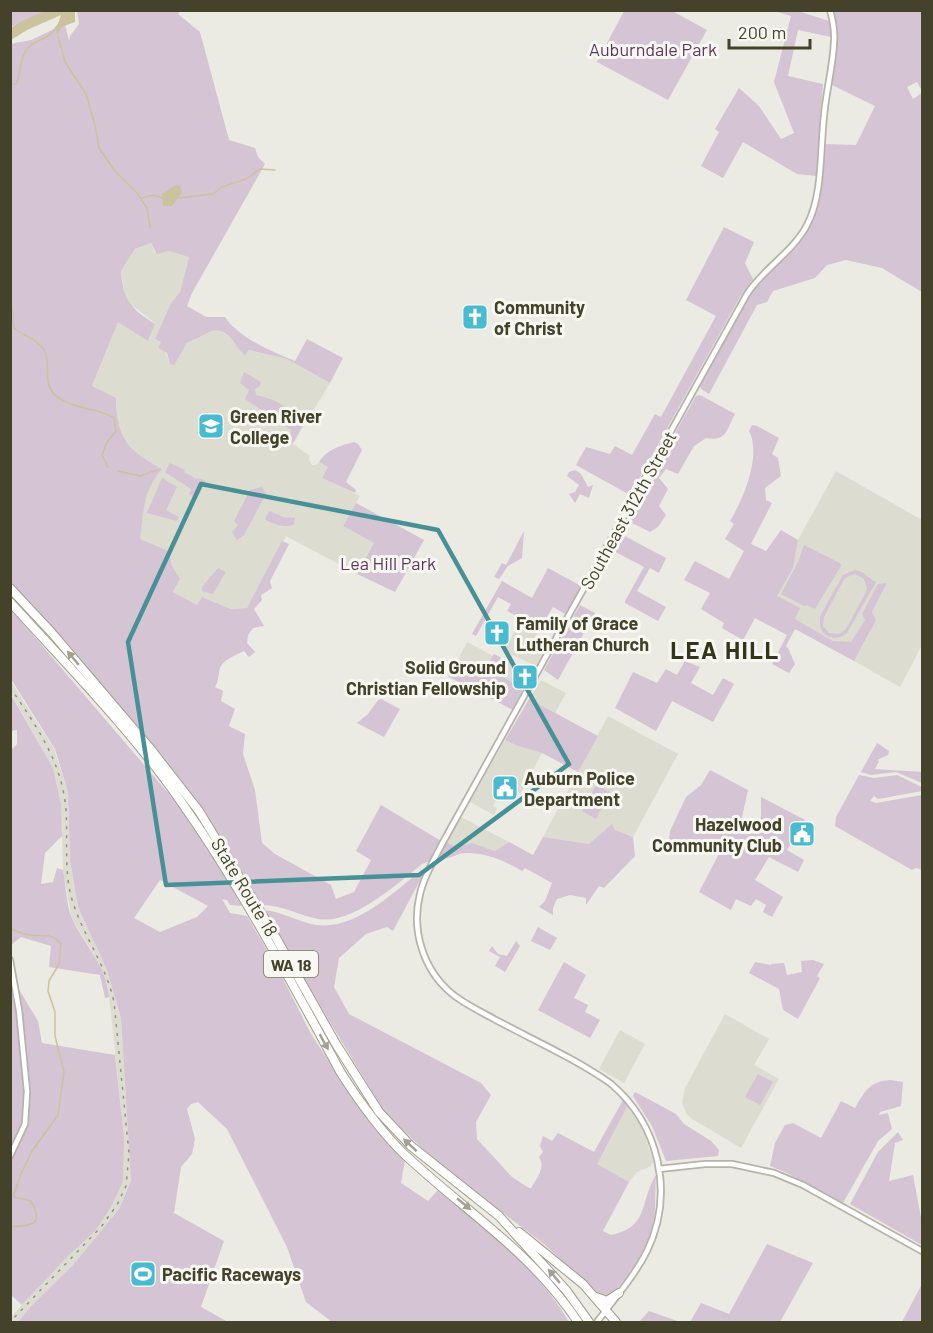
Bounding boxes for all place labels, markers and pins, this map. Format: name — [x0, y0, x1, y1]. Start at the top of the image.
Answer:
place label: Community of Christ — [494, 296, 585, 339]
church icon: Community of Christ — [460, 302, 490, 332]
place label: Green River College — [230, 405, 322, 448]
school or university icon: Green River College — [196, 411, 226, 441]
place label: Family of Grace Lutheran Church — [516, 612, 649, 655]
church icon: Family of Grace Lutheran Church — [482, 618, 512, 648]
place label: Solid Ground Christian Fellowship — [346, 656, 506, 699]
church icon: Solid Ground Christian Fellowship — [510, 662, 540, 692]
place label: Auburn Police Department — [524, 767, 635, 810]
public building icon: Auburn Police Department — [490, 773, 520, 803]
place label: Hazelwood Community Club — [652, 813, 782, 856]
public building icon: Hazelwood Community Club — [787, 819, 817, 849]
sports icon: Pacific Raceways — [128, 1259, 158, 1289]
place label: Pacific Raceways — [162, 1263, 301, 1285]

